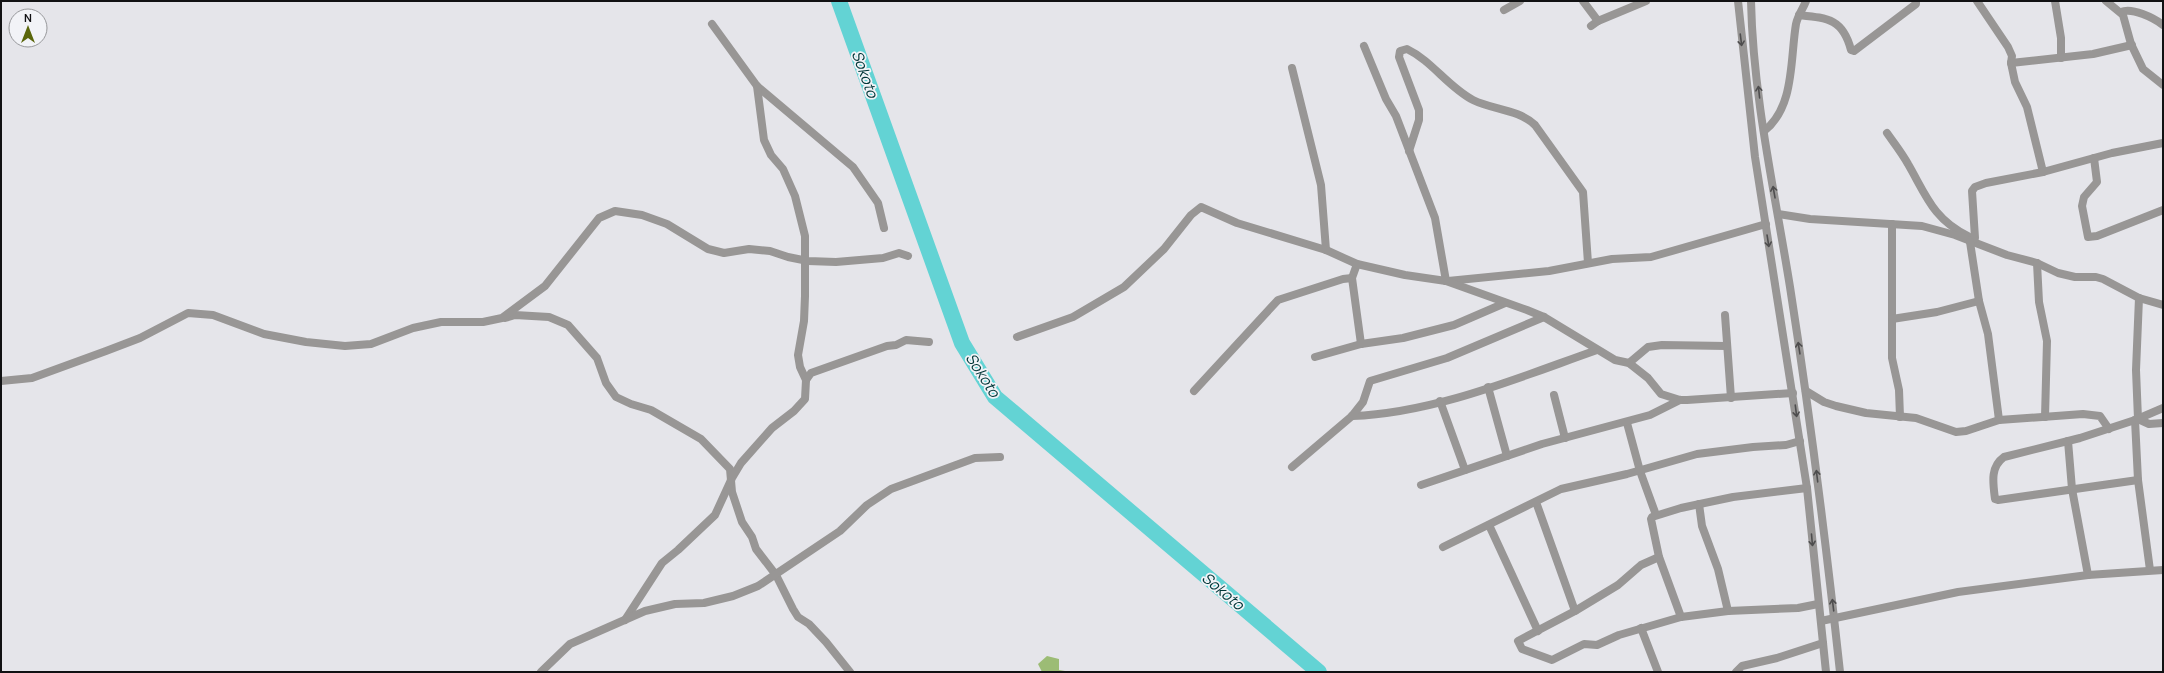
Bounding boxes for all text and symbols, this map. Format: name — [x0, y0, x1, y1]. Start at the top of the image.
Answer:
north arrow — [8, 8, 48, 48]
text: N — [24, 10, 32, 25]
one-way arrow — [1737, 33, 1745, 46]
water label: Sokoto — [847, 47, 884, 102]
one-way arrow — [1756, 86, 1763, 99]
one-way arrow — [1770, 185, 1778, 198]
one-way arrow — [1765, 234, 1773, 247]
one-way arrow — [1795, 342, 1803, 355]
water label: Sokoto — [961, 349, 1006, 402]
one-way arrow — [1792, 404, 1800, 417]
one-way arrow — [1813, 470, 1821, 483]
one-way arrow — [1808, 533, 1815, 546]
water label: Sokoto — [1198, 567, 1249, 615]
one-way arrow — [1829, 599, 1837, 612]

